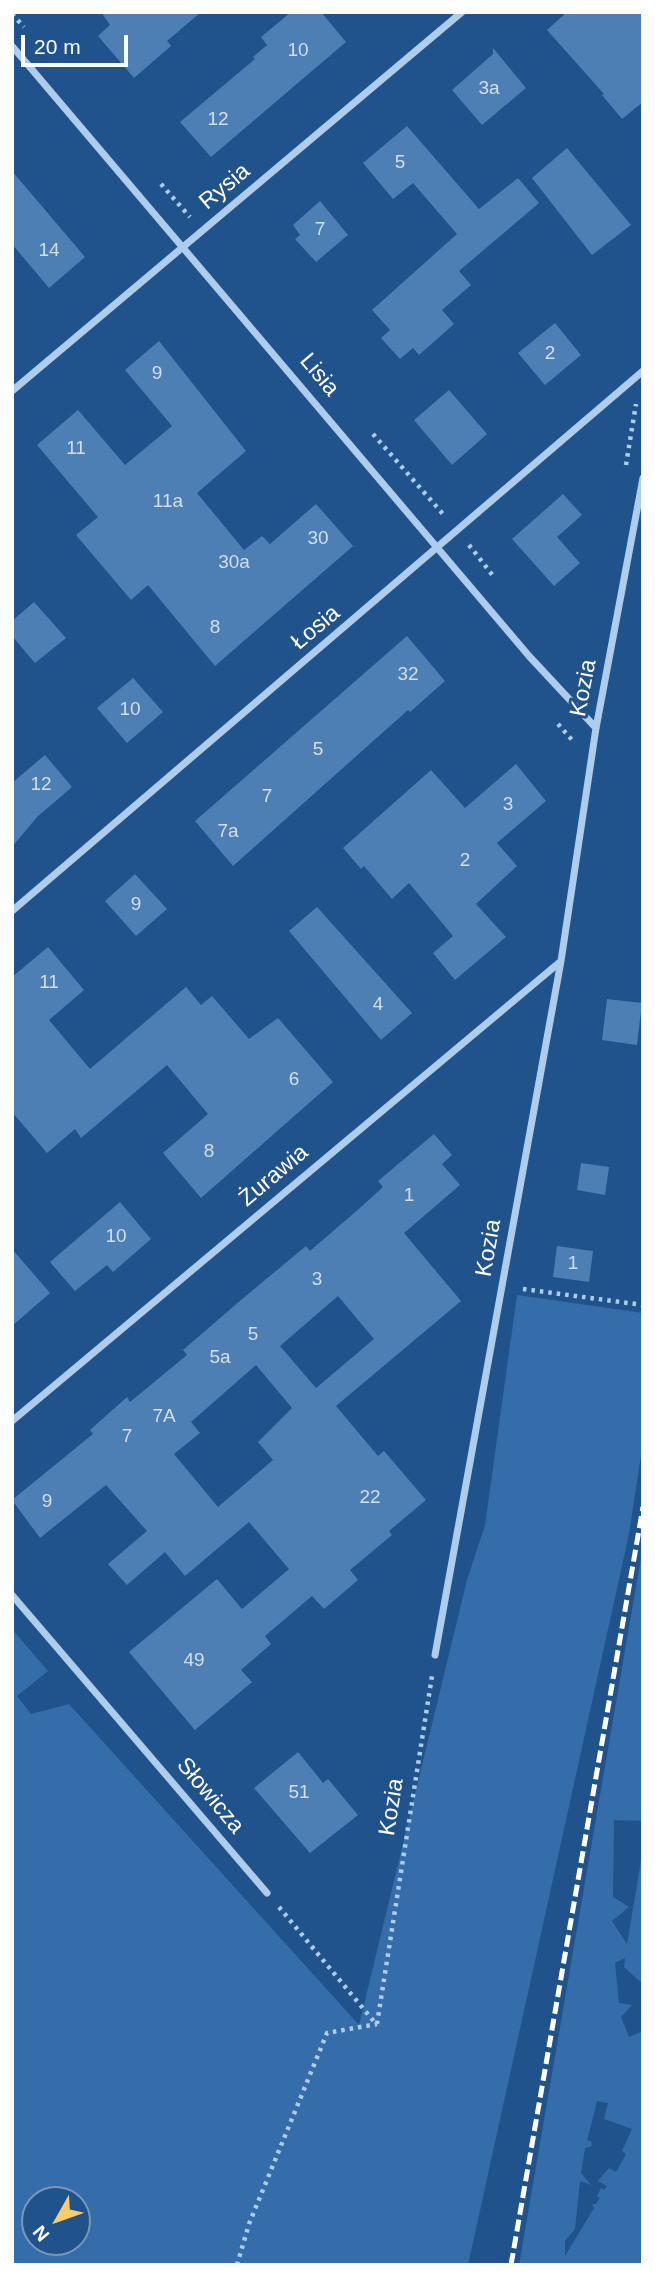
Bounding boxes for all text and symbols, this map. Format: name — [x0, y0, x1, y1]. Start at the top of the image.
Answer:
scale bar — [24, 21, 131, 65]
text: 20 m — [34, 35, 81, 58]
house number: 10 — [287, 40, 309, 62]
house number: 3a — [478, 78, 500, 100]
house number: 12 — [207, 109, 229, 131]
house number: 5 — [395, 152, 405, 174]
street label: Rysia — [194, 158, 256, 216]
house number: 7 — [315, 219, 325, 241]
house number: 14 — [38, 240, 60, 262]
house number: 2 — [545, 343, 555, 365]
street label: Lisia — [293, 348, 345, 402]
house number: 9 — [152, 363, 162, 385]
house number: 11 — [66, 438, 86, 460]
house number: 11a — [153, 491, 183, 513]
house number: 30 — [307, 528, 329, 550]
house number: 30a — [218, 552, 250, 574]
street label: Łosia — [286, 600, 346, 656]
house number: 8 — [210, 617, 220, 639]
street label: Kozia — [565, 657, 603, 719]
house number: 32 — [397, 664, 419, 686]
house number: 10 — [119, 699, 141, 721]
house number: 5 — [313, 739, 323, 761]
house number: 12 — [30, 774, 52, 796]
house number: 7 — [262, 786, 272, 808]
house number: 3 — [503, 794, 513, 816]
house number: 7a — [217, 821, 239, 843]
house number: 2 — [460, 850, 470, 872]
house number: 9 — [131, 894, 141, 916]
house number: 11 — [39, 972, 59, 994]
house number: 4 — [373, 994, 383, 1016]
house number: 6 — [289, 1069, 299, 1091]
street label: Żurawia — [234, 1139, 314, 1213]
house number: 8 — [204, 1141, 214, 1163]
house number: 1 — [404, 1185, 414, 1207]
street label: Kozia — [470, 1217, 508, 1279]
house number: 10 — [105, 1226, 127, 1248]
house number: 1 — [568, 1253, 578, 1275]
house number: 3 — [312, 1269, 322, 1291]
house number: 5 — [248, 1324, 258, 1346]
house number: 5a — [209, 1347, 231, 1369]
house number: 7A — [152, 1406, 176, 1428]
house number: 7 — [122, 1426, 132, 1448]
house number: 22 — [359, 1487, 381, 1509]
house number: 9 — [42, 1491, 52, 1513]
house number: 49 — [183, 1650, 205, 1672]
street label: Słowicza — [170, 1752, 250, 1840]
street label: Kozia — [374, 1776, 410, 1838]
house number: 51 — [288, 1782, 310, 1804]
north arrow — [21, 2186, 91, 2256]
text: N — [29, 2222, 54, 2246]

